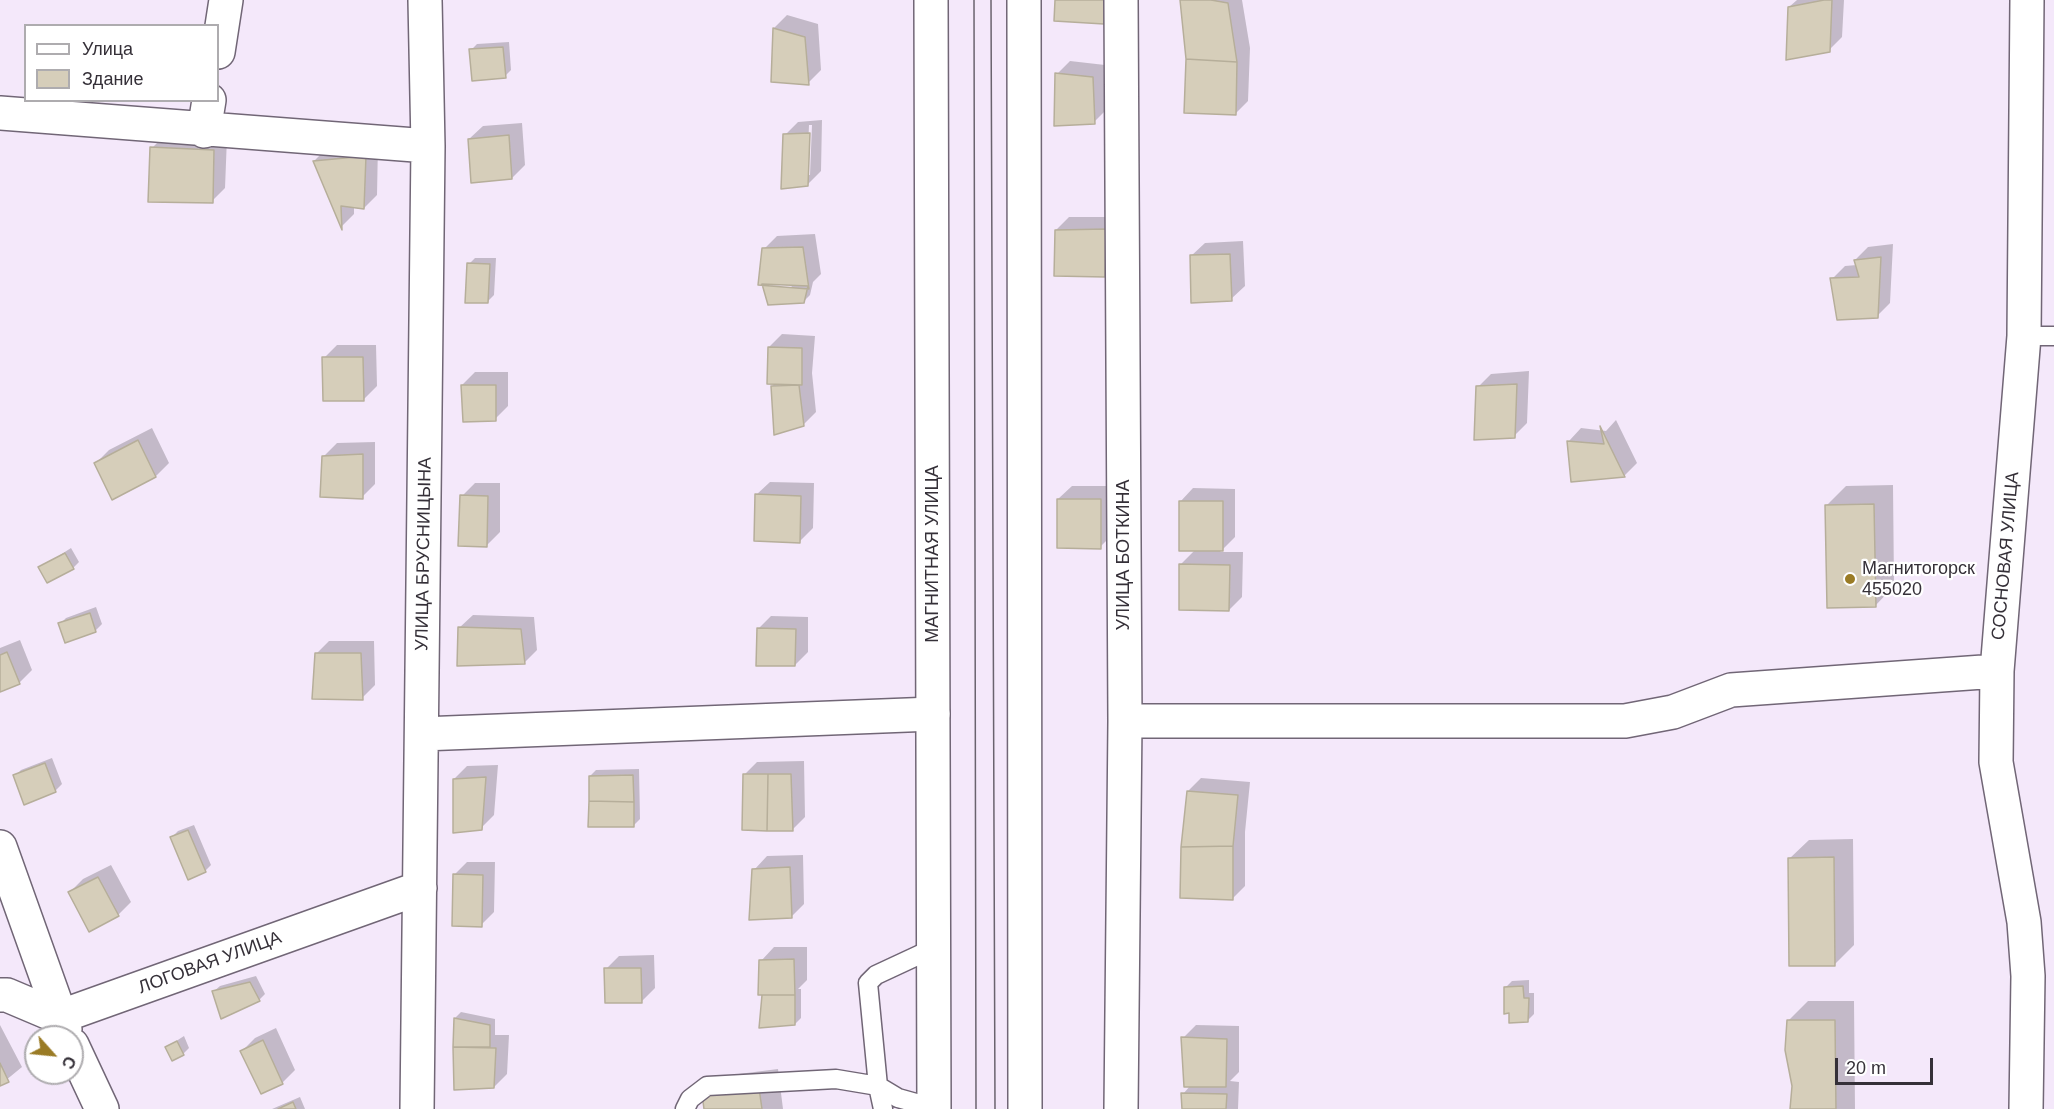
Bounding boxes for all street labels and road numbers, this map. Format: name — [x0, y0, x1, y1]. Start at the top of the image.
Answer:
street label: УЛИЦА БРУСНИЦЫНА — [412, 457, 436, 651]
street label: МАГНИТНАЯ УЛИЦА — [922, 465, 944, 643]
street label: СОСНОВАЯ УЛИЦА — [1988, 471, 2024, 641]
street label: УЛИЦА БОТКИНА — [1113, 480, 1135, 630]
street label: ЛОГОВАЯ УЛИЦА — [135, 927, 285, 999]

